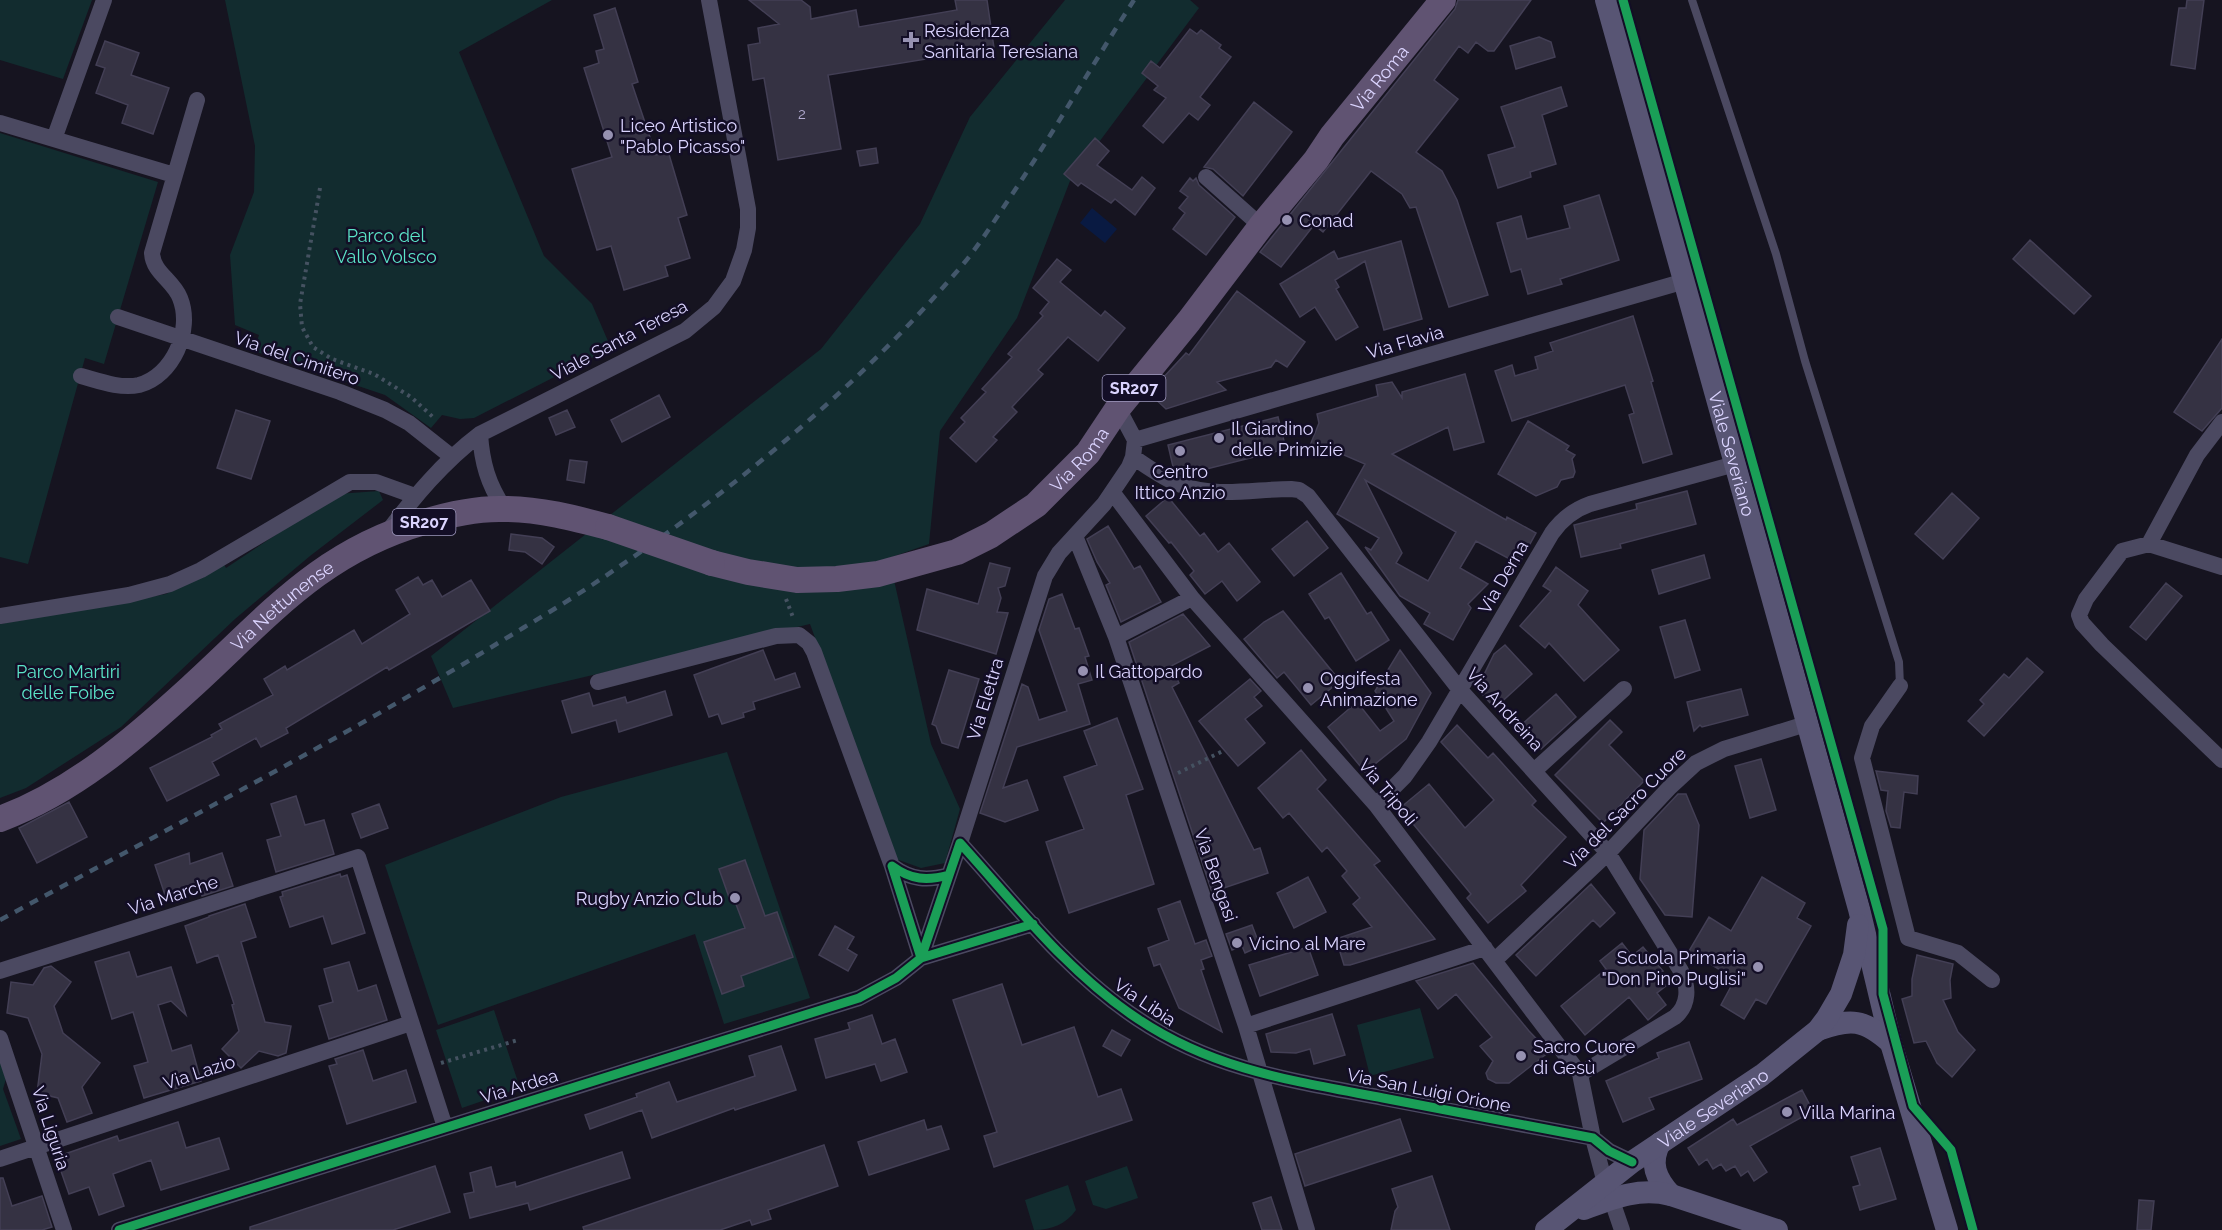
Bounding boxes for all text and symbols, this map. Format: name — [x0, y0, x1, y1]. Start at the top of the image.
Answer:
place label: Residenza Sanitaria Teresiana — [924, 20, 1078, 62]
marker: Residenza Sanitaria Teresiana — [902, 31, 920, 49]
street label: Via Roma — [1346, 41, 1413, 115]
house number: 2 — [798, 105, 806, 123]
place label: Liceo Artistico "Pablo Picasso" — [620, 115, 745, 157]
marker: Liceo Artistico "Pablo Picasso" — [601, 128, 615, 142]
place label: Conad — [1299, 210, 1354, 231]
marker: Conad — [1280, 213, 1294, 227]
park label: Parco del Vallo Volsco — [335, 225, 437, 267]
street label: Viale Santa Teresa — [547, 295, 691, 385]
street label: Via Flavia — [1364, 321, 1446, 363]
street label: Via del Cimitero — [232, 327, 363, 389]
road number: SR207 — [1102, 375, 1166, 401]
street label: Viale Severiano — [1705, 389, 1760, 519]
place label: Il Giardino delle Primizie — [1231, 418, 1343, 460]
street label: Via Roma — [1045, 423, 1113, 496]
marker: Il Giardino delle Primizie — [1212, 431, 1226, 445]
marker: Centro Ittico Anzio — [1173, 444, 1187, 458]
place label: Centro Ittico Anzio — [1134, 461, 1226, 503]
road number: SR207 — [392, 509, 456, 535]
street label: Via Derna — [1474, 537, 1532, 617]
street label: Via Nettunense — [226, 555, 337, 655]
street label: Via Elettra — [963, 655, 1007, 743]
park label: Parco Martiri delle Foibe — [16, 661, 120, 703]
place label: Il Gattopardo — [1095, 661, 1203, 682]
street label: Via Andreina — [1462, 663, 1548, 755]
marker: Il Gattopardo — [1076, 664, 1090, 678]
place label: Oggifesta Animazione — [1320, 668, 1418, 710]
marker: Oggifesta Animazione — [1301, 681, 1315, 695]
street label: Via del Sacro Cuore — [1560, 742, 1691, 873]
street label: Via Tripoli — [1354, 755, 1422, 829]
street label: Via Bengasi — [1190, 826, 1242, 924]
street label: Via Marche — [126, 871, 221, 919]
place label: Rugby Anzio Club — [576, 888, 723, 909]
marker: Rugby Anzio Club — [728, 891, 742, 905]
place label: Vicino al Mare — [1249, 933, 1366, 954]
marker: Vicino al Mare — [1230, 936, 1244, 950]
place label: Scuola Primaria "Don Pino Puglisi" — [1601, 947, 1746, 989]
marker: Scuola Primaria "Don Pino Puglisi" — [1751, 960, 1765, 974]
street label: Via Libia — [1110, 974, 1180, 1030]
place label: Sacro Cuore di Gesù — [1533, 1036, 1636, 1078]
marker: Sacro Cuore di Gesù — [1514, 1049, 1528, 1063]
street label: Via Lazio — [160, 1050, 238, 1093]
street label: Viale Severiano — [1654, 1063, 1772, 1152]
street label: Via Ardea — [478, 1064, 560, 1108]
street label: Via San Luigi Orione — [1345, 1064, 1513, 1116]
street label: Via Liguria — [28, 1083, 74, 1173]
place label: Villa Marina — [1799, 1102, 1895, 1123]
marker: Villa Marina — [1780, 1105, 1794, 1119]

